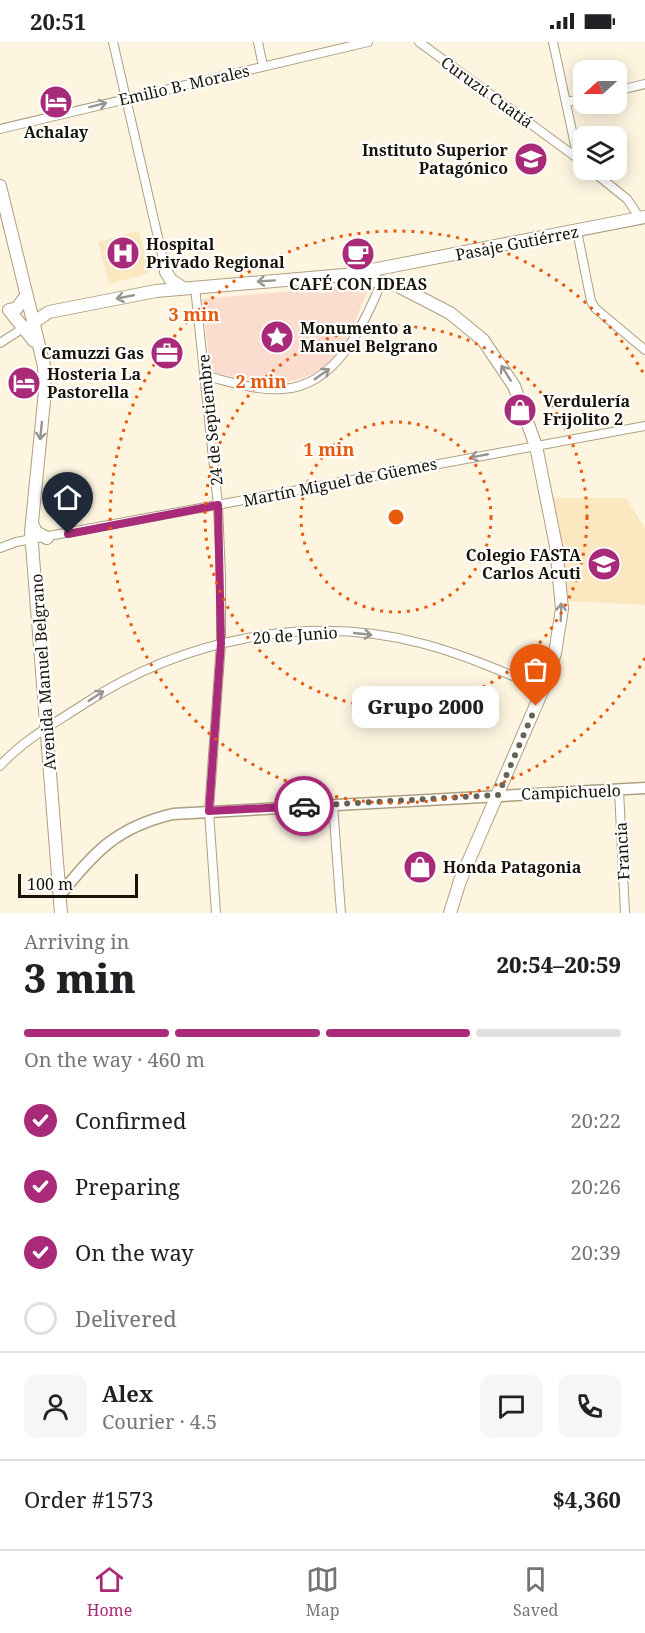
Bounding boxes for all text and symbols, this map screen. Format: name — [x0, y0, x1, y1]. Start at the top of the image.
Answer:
text: 20:51 — [30, 6, 86, 36]
street label: Curuzú Cuatiá — [436, 51, 538, 133]
street label: Emilio B. Morales — [116, 59, 252, 111]
north arrow — [573, 60, 627, 114]
map controls — [573, 60, 627, 180]
hotel icon: Achalay — [38, 84, 74, 120]
one-way arrow — [88, 99, 107, 111]
place label: Achalay — [24, 121, 89, 143]
button: layers — [573, 126, 627, 180]
place label: Instituto Superior Patagónico — [362, 139, 509, 179]
school or university icon: Instituto Superior Patagónico — [513, 141, 549, 177]
street label: Pasaje Gutiérrez — [453, 220, 581, 266]
place label: Hospital Privado Regional — [146, 233, 285, 273]
hospital icon: Hospital Privado Regional — [105, 235, 141, 271]
cafe icon: CAFÉ CON IDEAS — [340, 236, 376, 272]
place label: CAFÉ CON IDEAS — [289, 273, 427, 295]
one-way arrow — [256, 276, 276, 287]
one-way arrow — [116, 292, 135, 303]
text: 3 min — [169, 302, 219, 326]
place label: Monumento a Manuel Belgrano — [300, 317, 438, 357]
place icon: Monumento a Manuel Belgrano — [259, 319, 295, 355]
office icon: Camuzzi Gas — [149, 335, 185, 371]
place label: Camuzzi Gas — [41, 342, 144, 364]
street label: 24 de Septiembre — [192, 353, 228, 487]
place label: Hosteria La Pastorella — [47, 363, 141, 403]
one-way arrow — [499, 364, 512, 381]
hotel icon: Hosteria La Pastorella — [6, 365, 42, 401]
one-way arrow — [313, 368, 329, 380]
text: 2 min — [236, 369, 286, 393]
place label: Verdulería Frijolito 2 — [543, 390, 631, 430]
shop icon: Verdulería Frijolito 2 — [502, 392, 538, 428]
one-way arrow — [35, 421, 46, 441]
text: 1 min — [304, 437, 354, 461]
one-way arrow — [469, 451, 489, 462]
street label: Martín Miguel de Güemes — [241, 452, 439, 512]
pin — [42, 472, 93, 534]
icon: home — [51, 481, 84, 514]
centre of rings — [386, 507, 406, 527]
place label: Colegio FASTA Carlos Acuti — [466, 544, 582, 584]
school or university icon: Colegio FASTA Carlos Acuti — [586, 546, 622, 582]
street label: Avenida Manuel Belgrano — [25, 573, 61, 771]
one-way arrow — [556, 602, 567, 622]
street label: 20 de Junio — [252, 621, 338, 649]
one-way arrow — [352, 628, 372, 639]
pin — [510, 644, 561, 706]
icon: bag — [519, 653, 552, 686]
callout: Grupo 2000 — [353, 685, 500, 727]
one-way arrow — [87, 690, 104, 702]
text: Grupo 2000 — [367, 693, 484, 720]
courier — [274, 776, 334, 836]
street label: Campichuelo — [521, 779, 621, 805]
icon: car — [288, 790, 321, 823]
street label: Francia — [609, 821, 635, 881]
shop icon: Honda Patagonia — [402, 849, 438, 885]
place label: Honda Patagonia — [443, 856, 582, 878]
scale bar — [18, 871, 138, 899]
text: 100 m — [27, 873, 73, 895]
text: Arriving in — [24, 928, 129, 955]
text: 20:54–20:59 — [497, 949, 621, 979]
text: 3 min — [24, 951, 136, 1004]
text: On the way · 460 m — [24, 1046, 205, 1073]
icon: check — [24, 1104, 57, 1137]
text: Confirmed — [75, 1105, 186, 1135]
text: 20:22 — [571, 1107, 621, 1134]
icon: check — [24, 1170, 57, 1203]
text: Preparing — [75, 1171, 180, 1201]
text: 20:26 — [571, 1173, 621, 1200]
icon: check — [24, 1236, 57, 1269]
text: On the way — [75, 1237, 194, 1267]
text: 20:39 — [571, 1239, 621, 1266]
text: Delivered — [75, 1303, 177, 1333]
button: person — [24, 1375, 87, 1438]
button: chat — [480, 1375, 543, 1438]
button: phone — [558, 1375, 621, 1438]
text: Alex — [102, 1378, 153, 1408]
text: Courier · 4.5 — [102, 1408, 217, 1435]
text: Order #1573 — [24, 1484, 154, 1514]
text: $4,360 — [552, 1484, 621, 1514]
tab: Home — [87, 1563, 132, 1621]
tab: Map — [306, 1563, 340, 1621]
tab: Saved — [513, 1563, 558, 1621]

